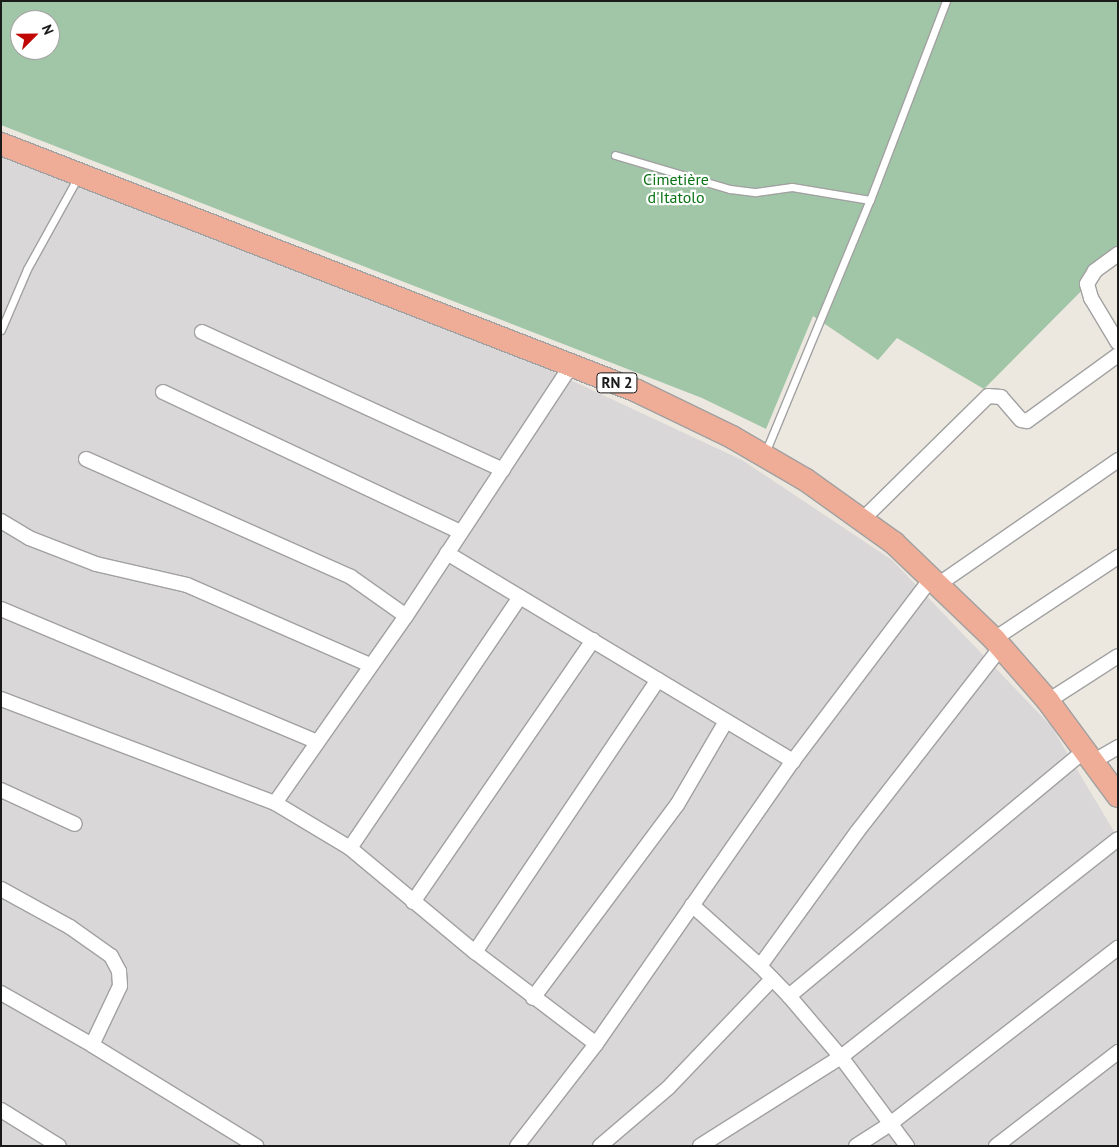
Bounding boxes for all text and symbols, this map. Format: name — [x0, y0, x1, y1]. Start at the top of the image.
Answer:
north arrow — [10, 10, 60, 60]
text: N — [38, 22, 58, 37]
park label: Cimetière d'Itatolo — [643, 169, 709, 207]
road number: RN 2 — [596, 370, 638, 396]

